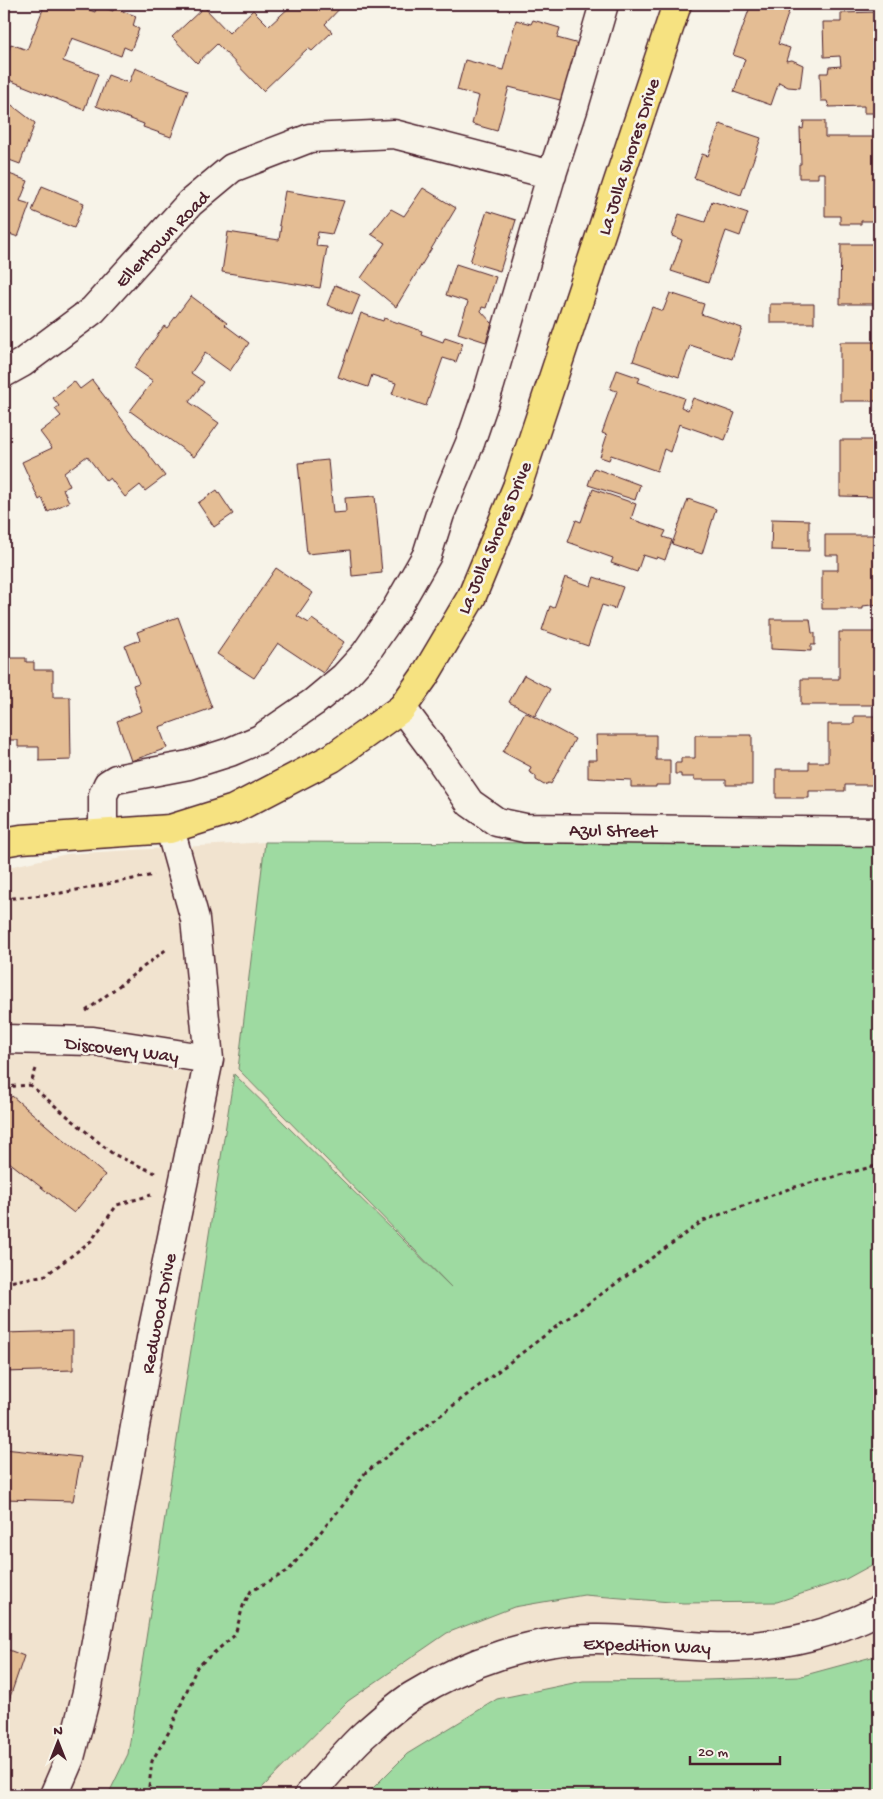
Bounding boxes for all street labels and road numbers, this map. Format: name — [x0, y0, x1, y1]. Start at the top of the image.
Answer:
street label: La Jolla Shores Drive — [594, 76, 667, 238]
street label: Ellentown Road — [111, 186, 217, 294]
street label: La Jolla Shores Drive — [454, 458, 539, 618]
street label: Azul Street — [569, 820, 659, 845]
street label: Discovery Way — [61, 1033, 181, 1070]
street label: Redwood Drive — [137, 1251, 183, 1376]
street label: Expedition Way — [583, 1634, 712, 1661]

